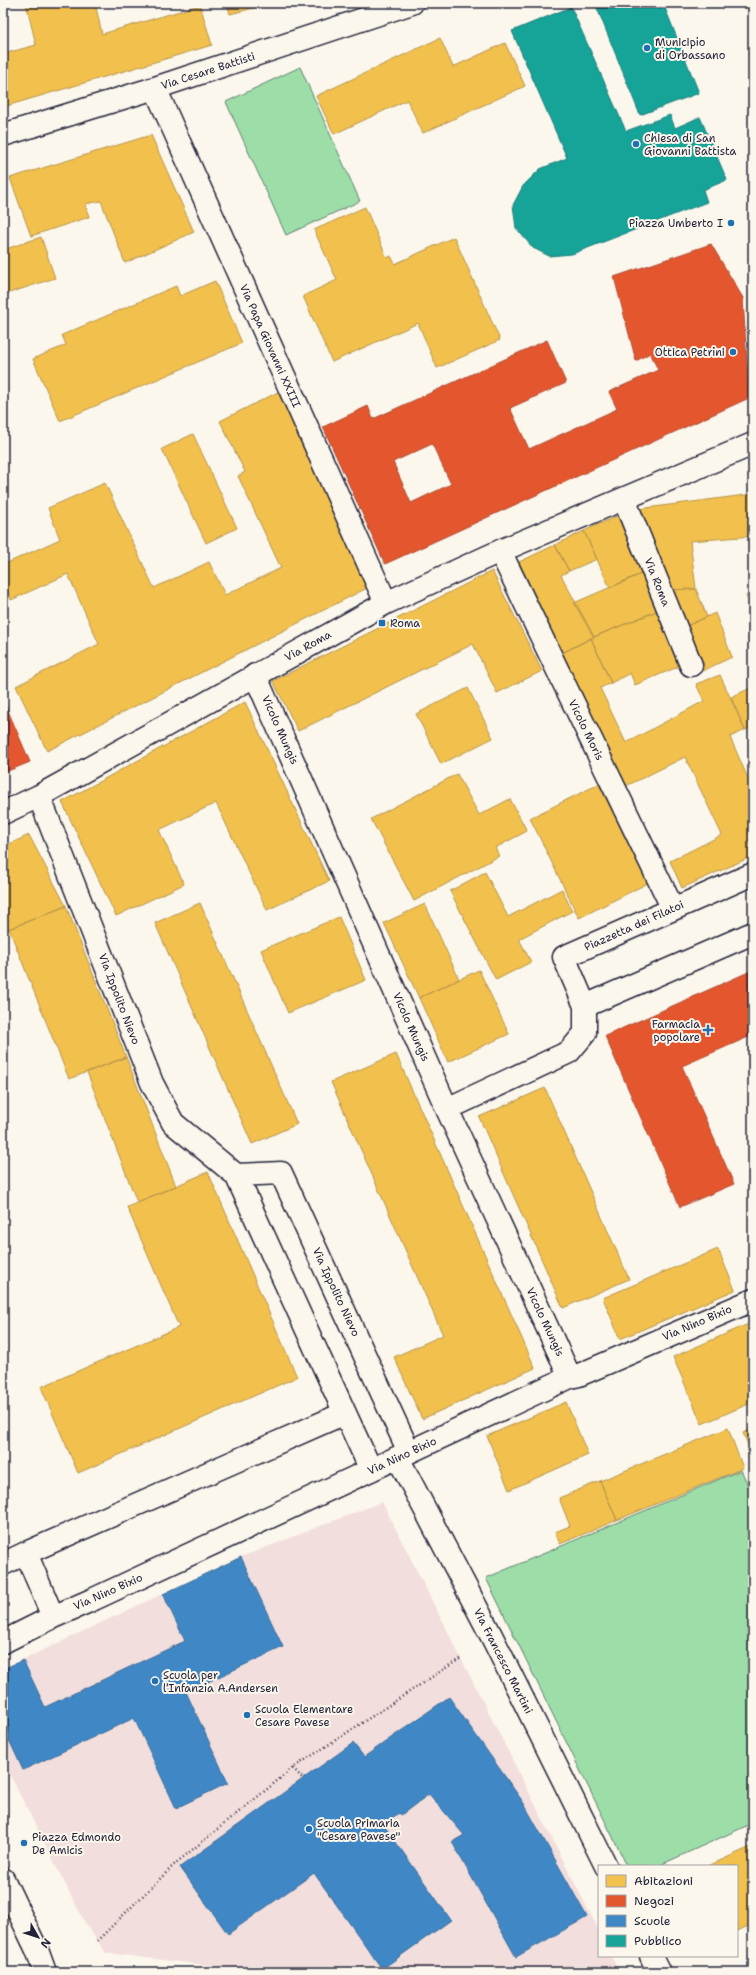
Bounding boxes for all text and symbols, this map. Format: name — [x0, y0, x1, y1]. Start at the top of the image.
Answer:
place label: Municipio di Orbassano — [655, 35, 726, 63]
marker: Municipio di Orbassano — [642, 43, 652, 53]
street label: Via Cesare Battisti — [159, 49, 257, 93]
place label: Chiesa di San Giovanni Battista — [644, 131, 736, 159]
marker: Chiesa di San Giovanni Battista — [631, 139, 641, 149]
place label: Piazza Umberto I — [629, 216, 723, 231]
marker: Piazza Umberto I — [726, 218, 736, 228]
street label: Via Papa Giovanni XXIII — [236, 282, 304, 410]
place label: Ottica Petrini — [655, 345, 725, 360]
marker: Ottica Petrini — [728, 347, 738, 357]
street label: Via Roma — [640, 555, 674, 609]
place label: Roma — [390, 616, 420, 631]
marker: Roma — [377, 618, 387, 628]
street label: Via Roma — [282, 627, 334, 665]
street label: Vicolo Mungis — [258, 693, 302, 767]
street label: Vicolo Moris — [565, 697, 607, 763]
street label: Piazzetta dei Filatoi — [582, 897, 686, 955]
street label: Via Ippolito Nievo — [95, 951, 143, 1047]
street label: Vicolo Mungis — [389, 990, 433, 1064]
place label: Farmacia popolare — [652, 1017, 700, 1045]
marker: Farmacia popolare — [703, 1025, 713, 1035]
street label: Via Ippolito Nievo — [309, 1245, 363, 1339]
street label: Vicolo Mungis — [523, 1285, 567, 1359]
street label: Via Nino Bixio — [660, 1301, 734, 1344]
street label: Via Nino Bixio — [365, 1433, 439, 1479]
street label: Via Nino Bixio — [71, 1570, 145, 1614]
street label: Via Francesco Martini — [470, 1606, 536, 1716]
place label: Scuola per l'Infanzia A.Andersen — [163, 1668, 278, 1696]
marker: Scuola per l'Infanzia A.Andersen — [150, 1676, 160, 1686]
place label: Scuola Elementare Cesare Pavese — [255, 1702, 353, 1730]
marker: Scuola Elementare Cesare Pavese — [242, 1710, 252, 1720]
place label: Scuola Primaria "Cesare Pavese" — [317, 1816, 401, 1844]
marker: Scuola Primaria "Cesare Pavese" — [304, 1824, 314, 1834]
place label: Piazza Edmondo De Amicis — [32, 1830, 121, 1858]
marker: Piazza Edmondo De Amicis — [19, 1838, 29, 1848]
legend — [598, 1865, 738, 1957]
text: Abitazioni — [634, 1873, 693, 1889]
text: Negozi — [634, 1893, 674, 1909]
text: Scuole — [634, 1913, 671, 1929]
north arrow — [18, 1917, 58, 1957]
text: Pubblico — [634, 1933, 682, 1949]
text: N — [37, 1935, 54, 1951]

